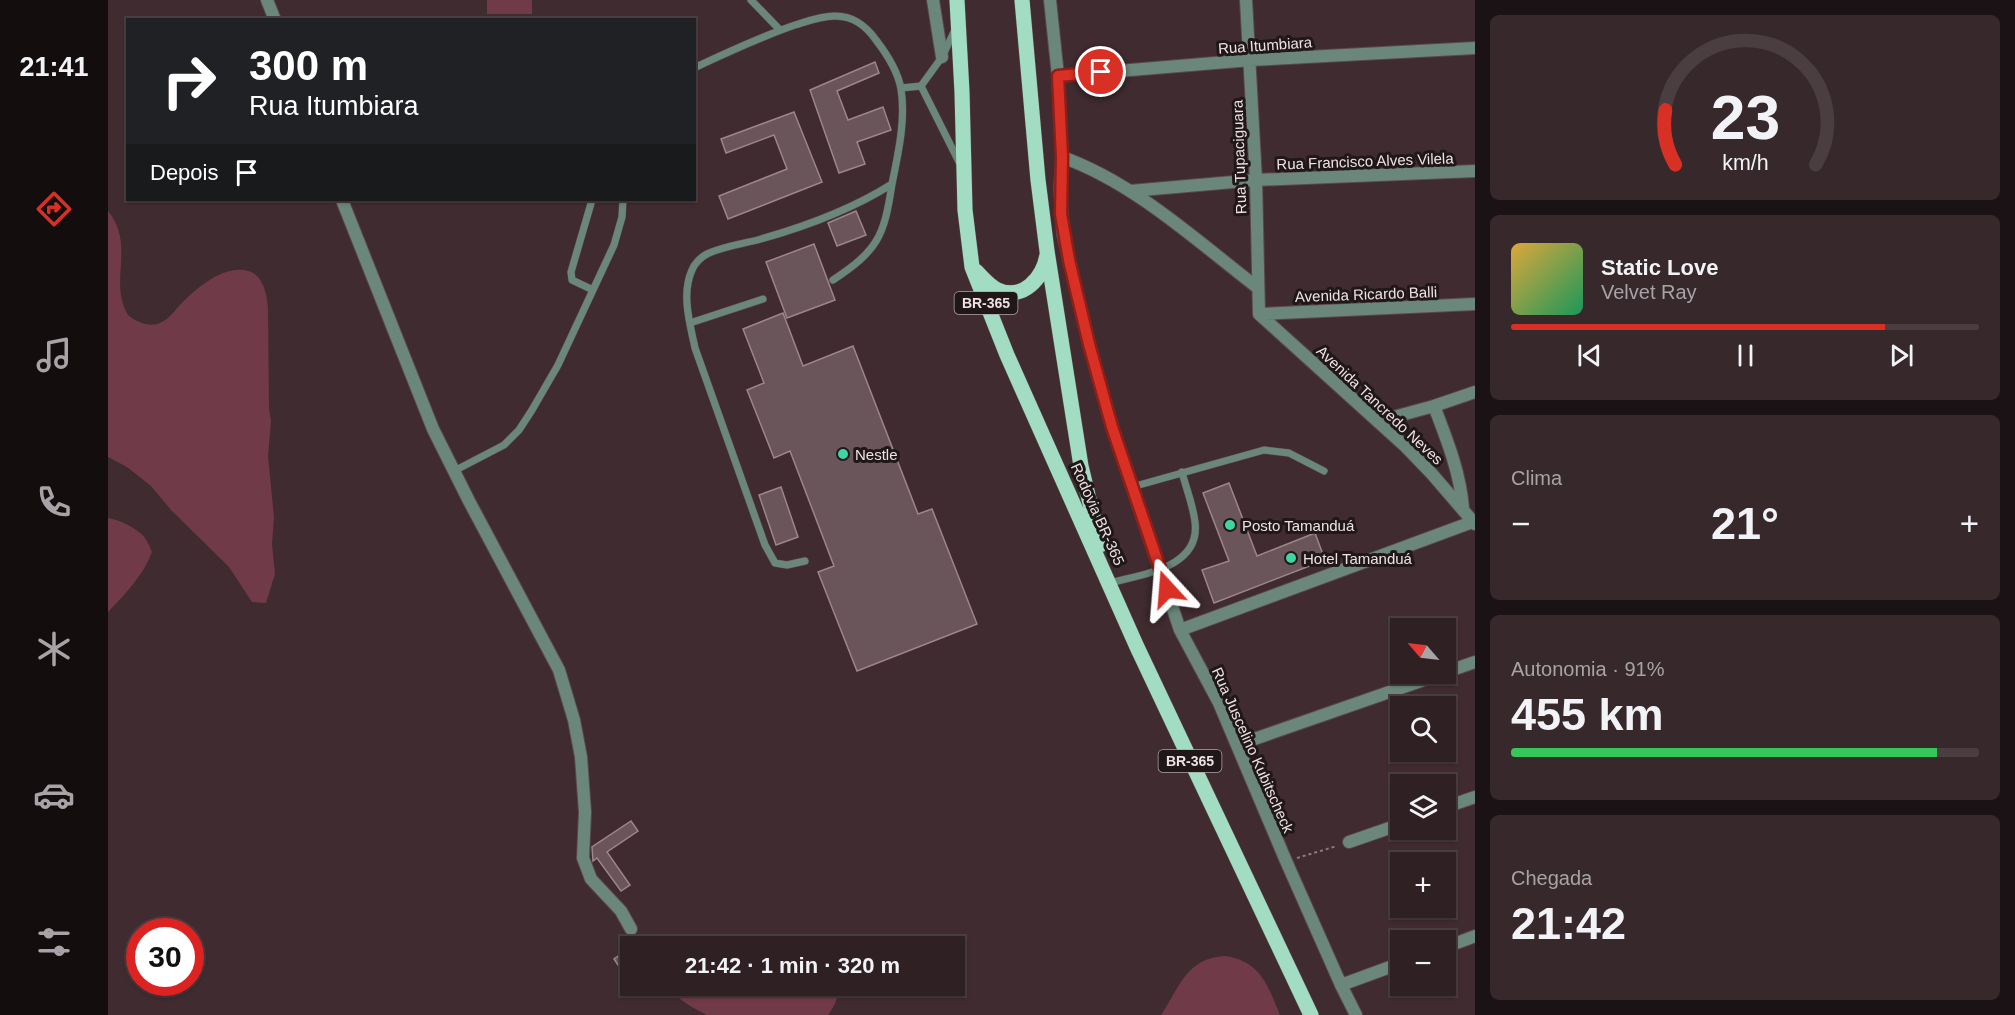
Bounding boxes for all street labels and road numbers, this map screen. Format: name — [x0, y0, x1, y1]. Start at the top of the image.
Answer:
street label: Rua Itumbiara — [1217, 33, 1313, 57]
street label: Rua Tupaciguara — [1228, 99, 1249, 214]
street label: Rua Francisco Alves Vilela — [1276, 149, 1455, 173]
street label: Avenida Ricardo Balli — [1295, 283, 1437, 305]
road number: BR-365 — [954, 292, 1018, 314]
street label: Avenida Tancredo Neves — [1313, 342, 1447, 468]
street label: Rodovia BR-365 — [1068, 460, 1128, 568]
street label: Rua Juscelino Kubitscheck — [1209, 665, 1297, 836]
road number: BR-365 — [1158, 750, 1222, 772]

